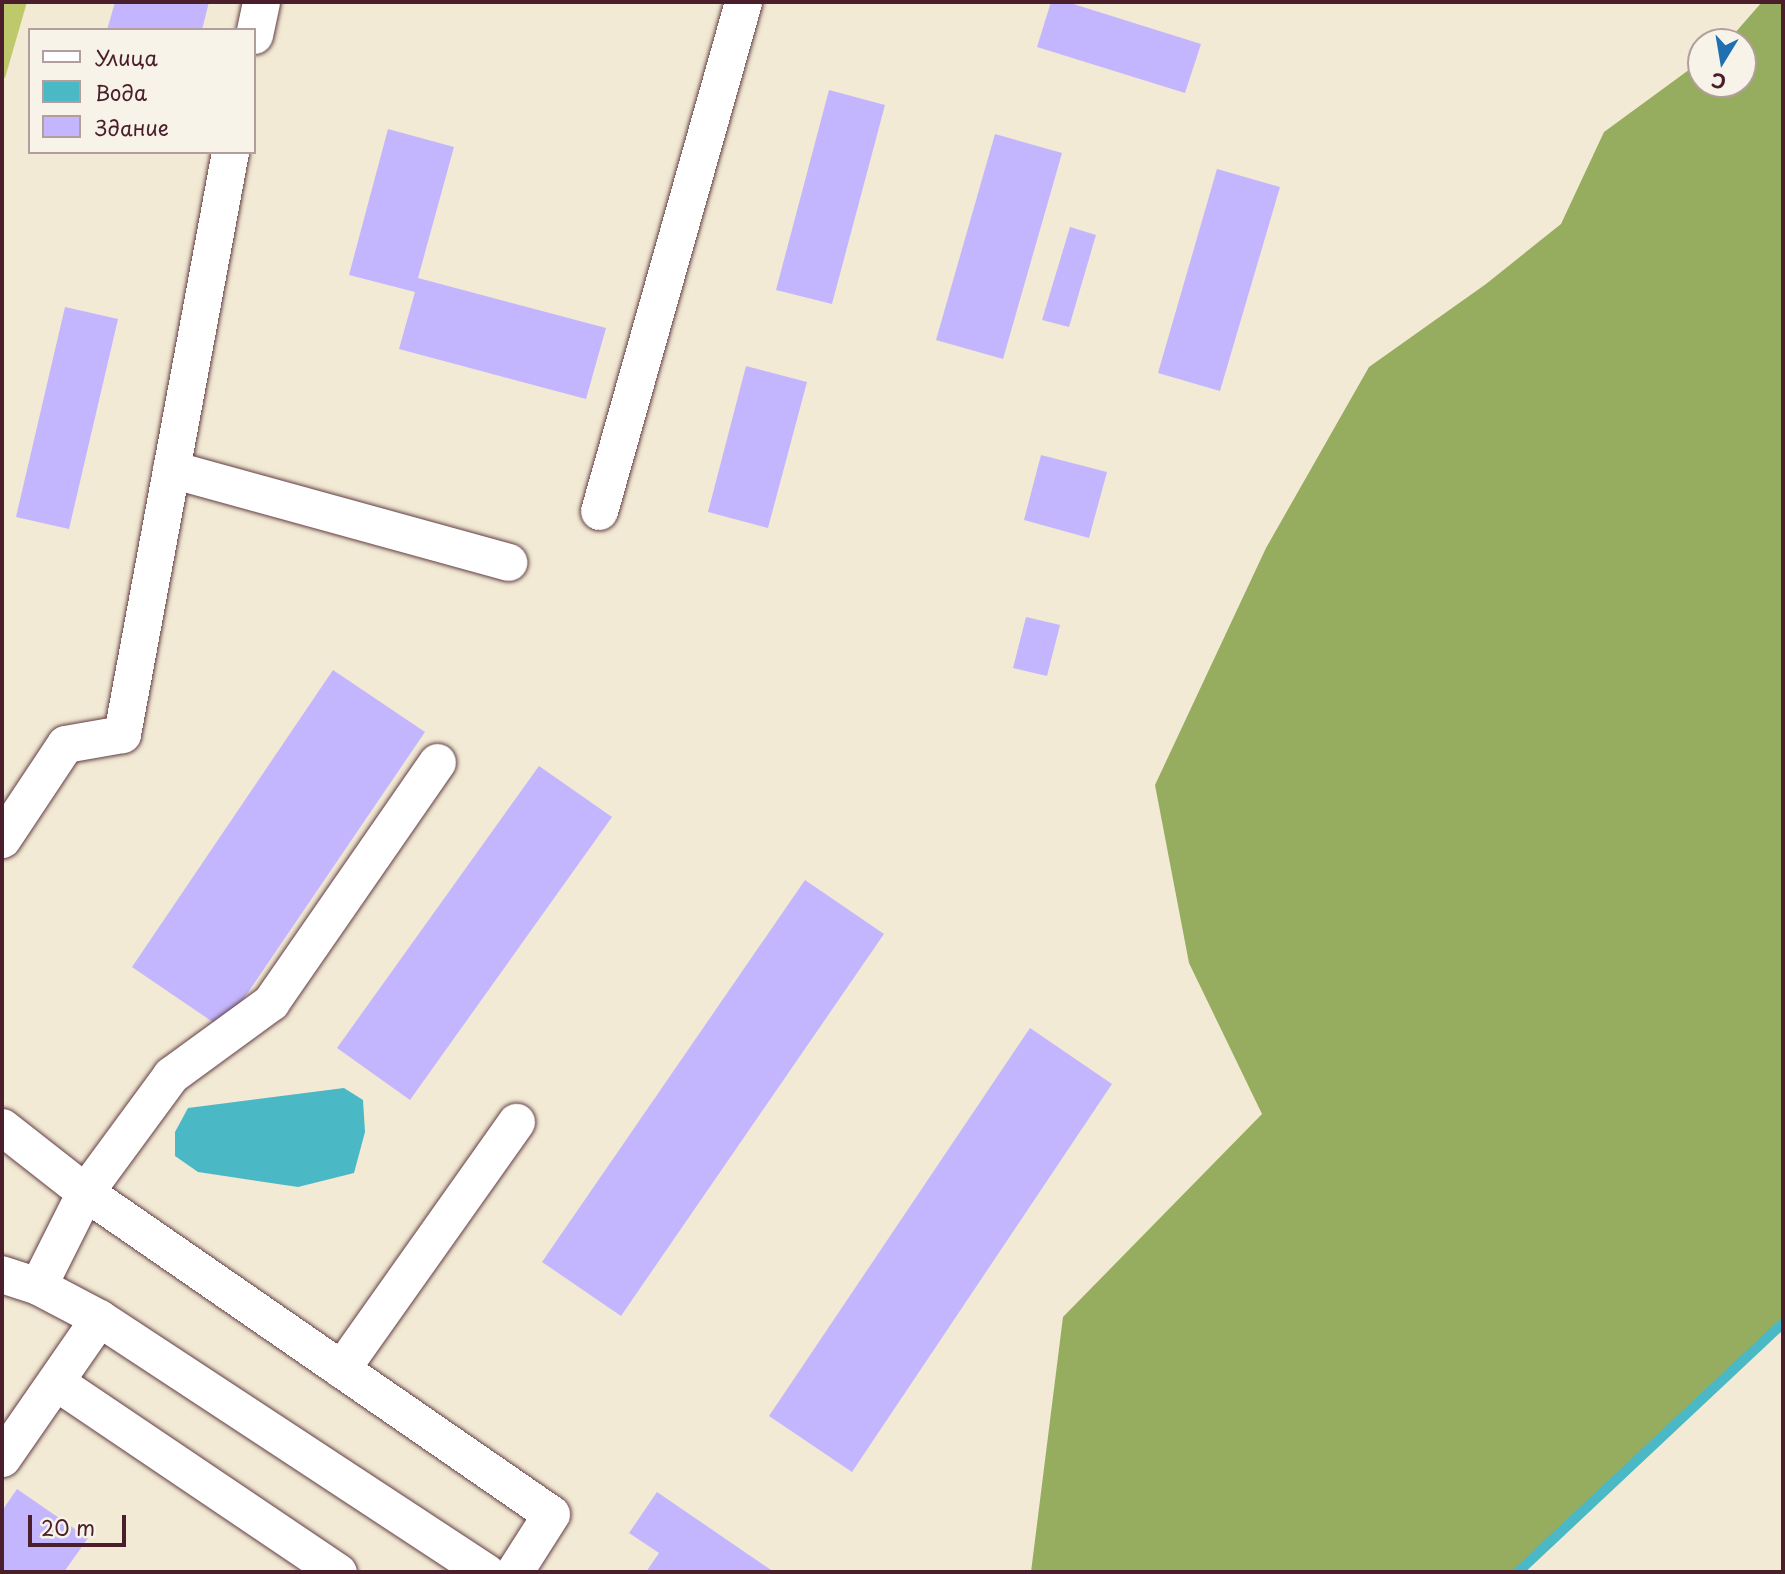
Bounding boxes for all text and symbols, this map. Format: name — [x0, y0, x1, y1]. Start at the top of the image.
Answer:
legend — [28, 28, 256, 154]
north arrow — [1687, 28, 1757, 98]
text: Улица — [95, 41, 158, 73]
text: С — [1709, 67, 1728, 97]
text: Вода — [95, 76, 147, 108]
text: Здание — [95, 111, 169, 143]
scale bar — [32, 1500, 130, 1544]
text: 20 m — [41, 1511, 95, 1543]

